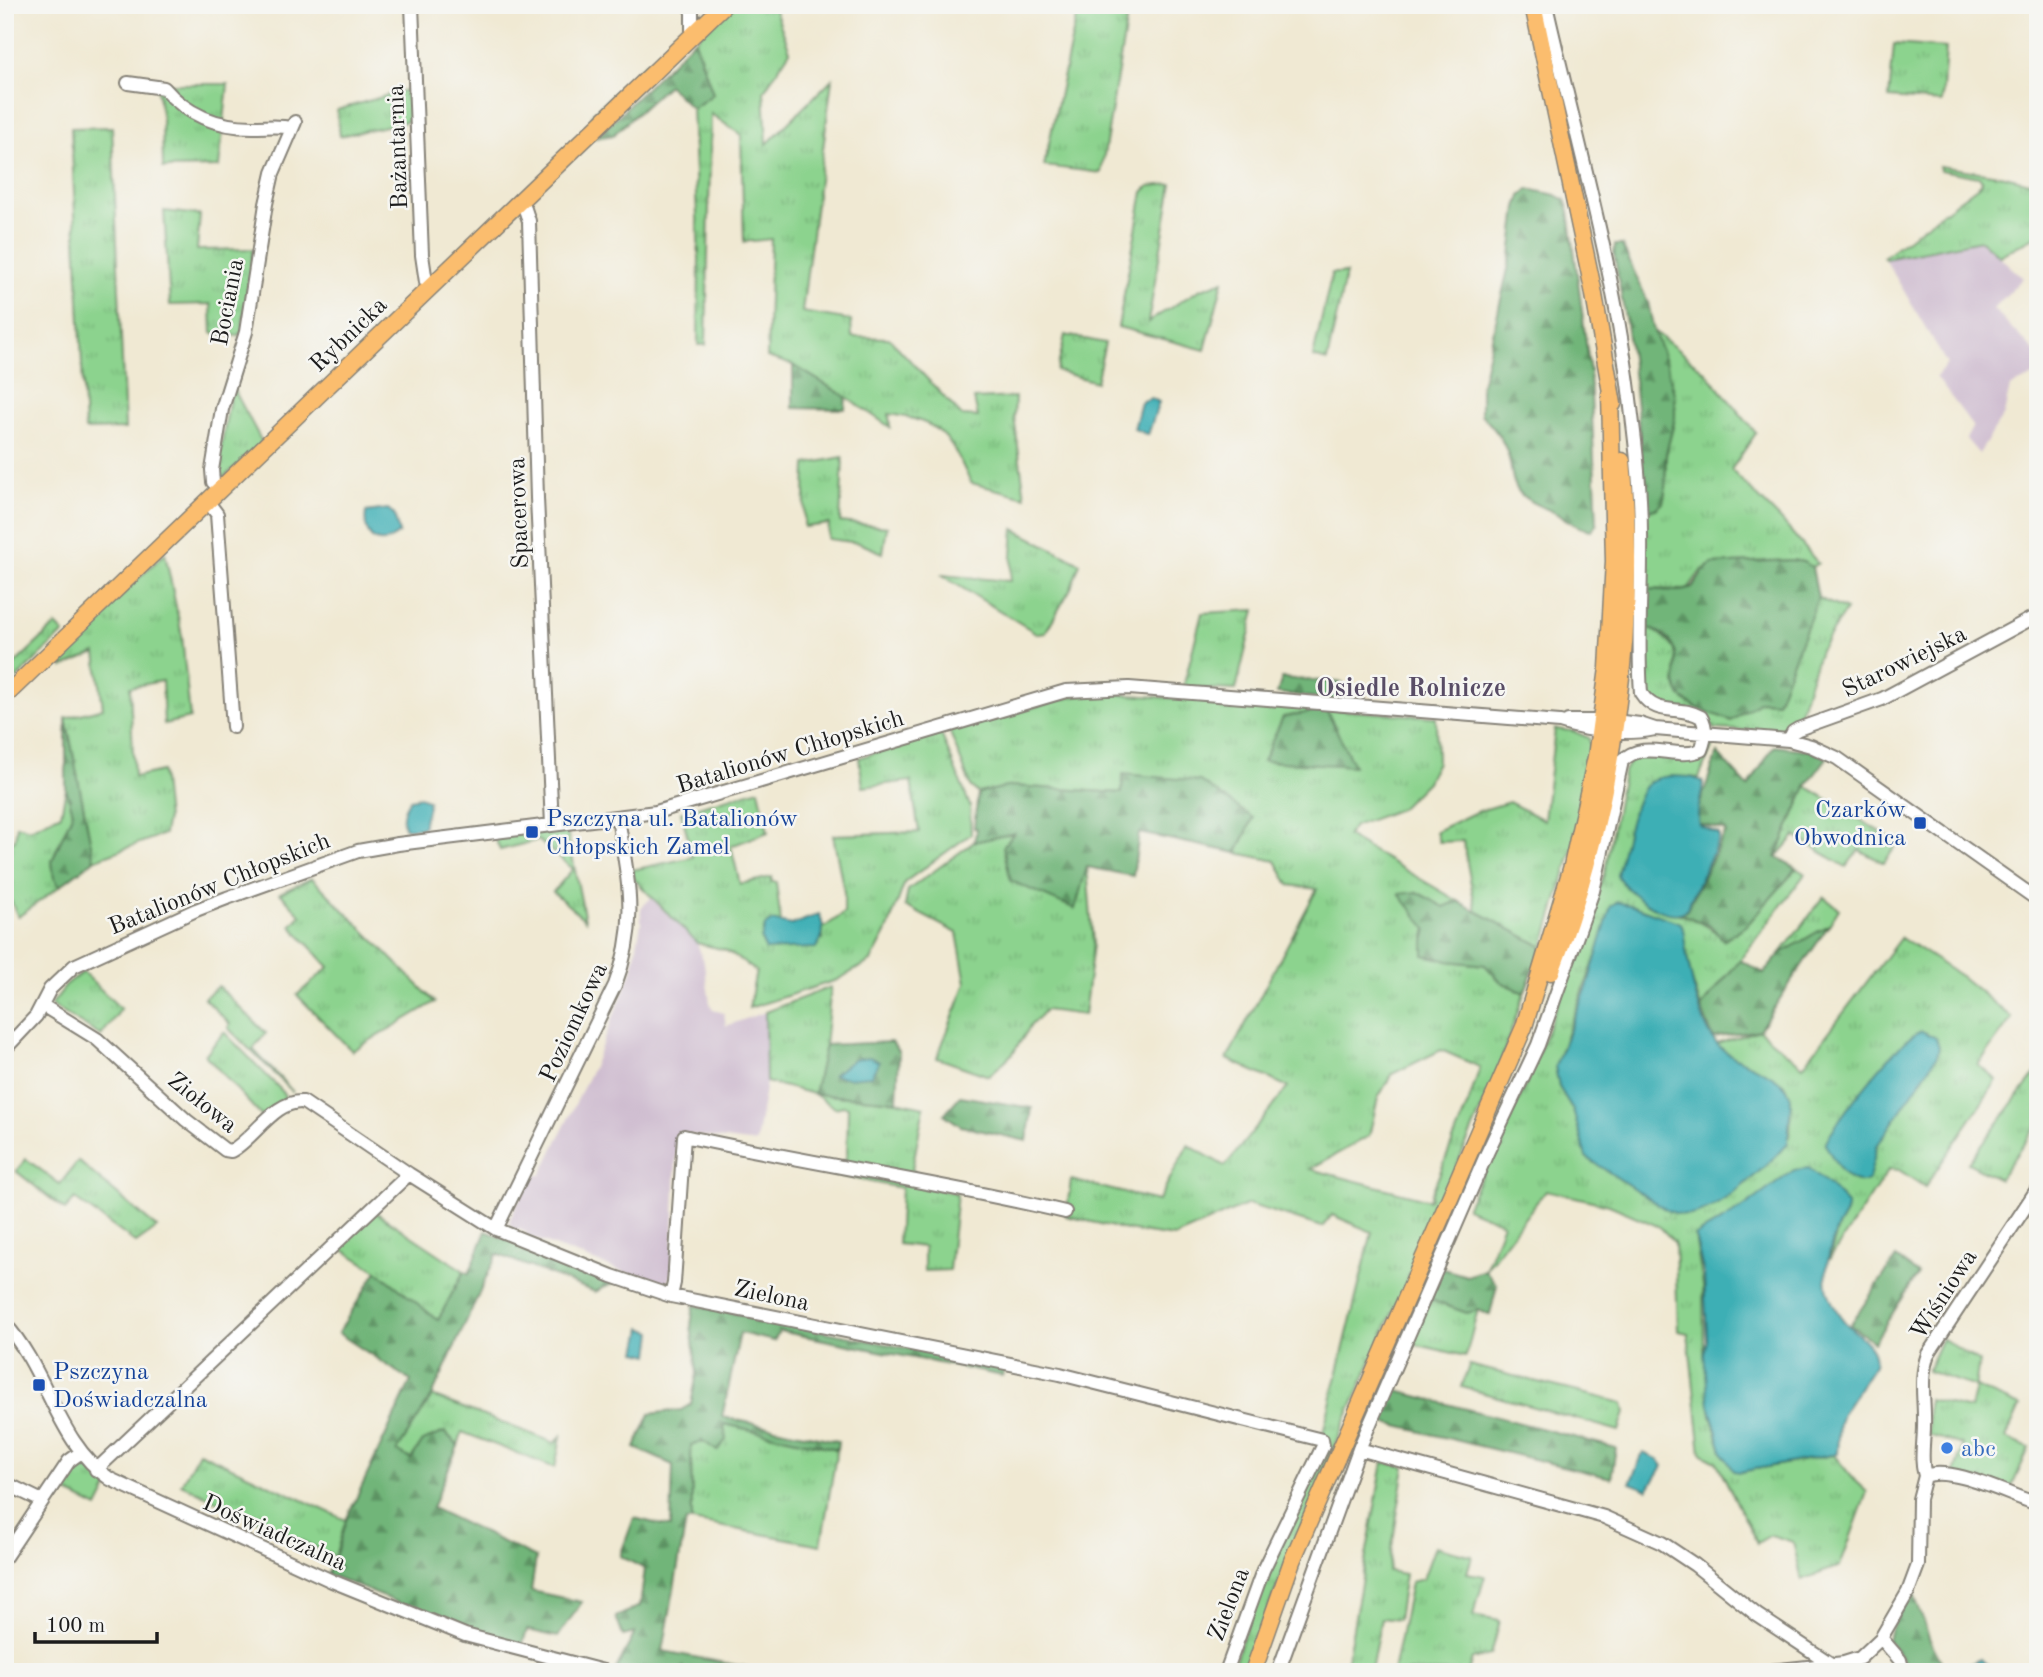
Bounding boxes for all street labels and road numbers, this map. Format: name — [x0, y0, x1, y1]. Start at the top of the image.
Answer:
street label: Bażantarnia — [385, 84, 413, 210]
street label: Bociania — [209, 256, 249, 348]
street label: Rybnicka — [306, 293, 393, 378]
street label: Spacerowa — [506, 457, 534, 569]
street label: Starowiejska — [1839, 622, 1971, 703]
street label: Batalionów Chłopskich — [674, 707, 907, 799]
street label: Batalionów Chłopskich — [106, 829, 334, 940]
street label: Poziomkowa — [537, 959, 613, 1086]
street label: Ziołowa — [162, 1068, 241, 1139]
street label: Wiśniowa — [1907, 1246, 1983, 1344]
street label: Zielona — [732, 1277, 812, 1317]
street label: Doświadczalna — [199, 1491, 350, 1576]
street label: Zielona — [1205, 1565, 1255, 1645]

